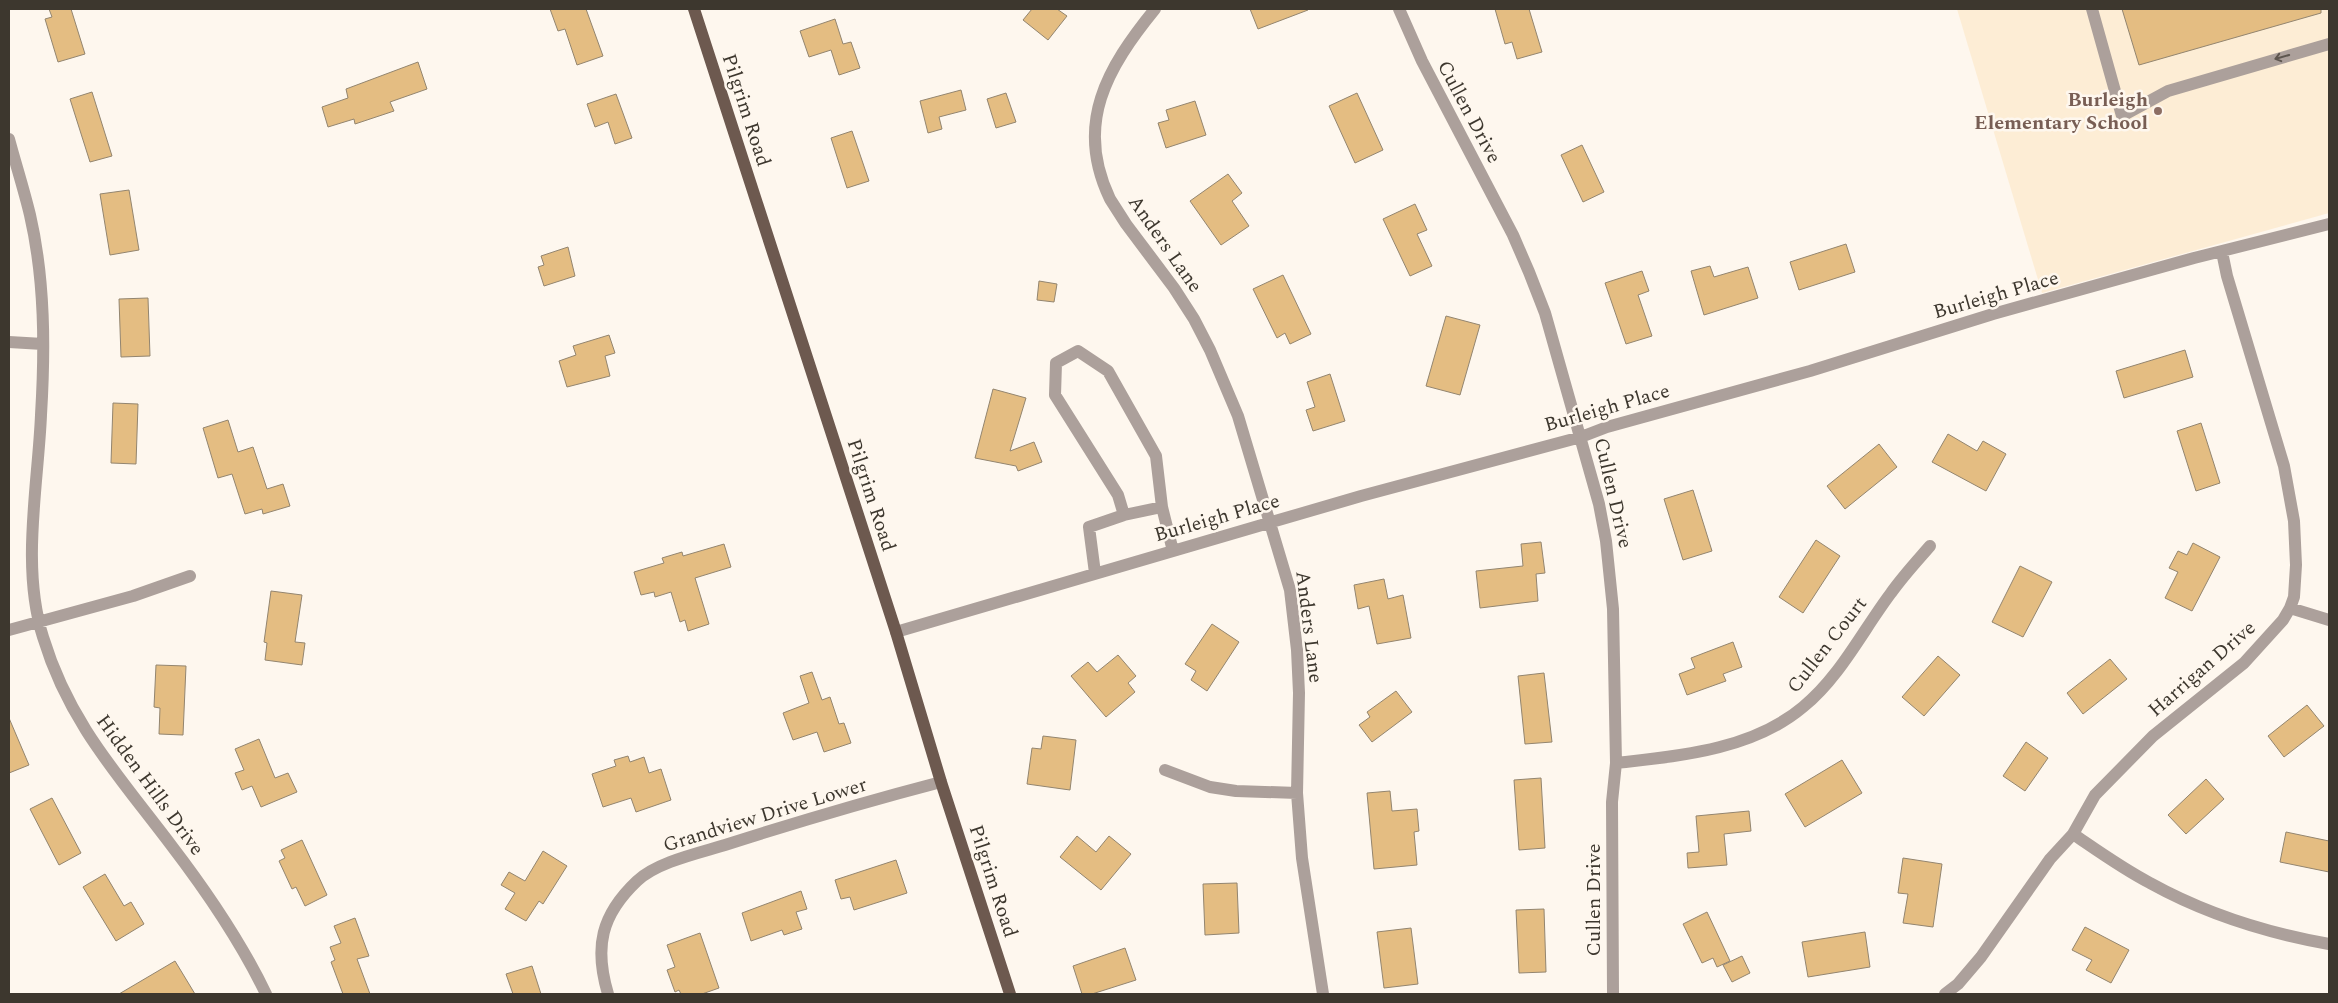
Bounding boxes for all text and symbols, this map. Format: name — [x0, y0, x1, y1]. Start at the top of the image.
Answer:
street label: Pilgrim Road — [714, 50, 778, 170]
one-way arrow — [2275, 53, 2291, 63]
street label: Cullen Drive — [1429, 55, 1509, 169]
place label: Burleigh Elementary School — [1974, 85, 2148, 138]
marker: Burleigh Elementary School — [2152, 105, 2164, 117]
street label: Anders Lane — [1120, 189, 1210, 299]
street label: Burleigh Place — [1930, 263, 2062, 327]
street label: Burleigh Place — [1541, 376, 1673, 440]
street label: Pilgrim Road — [839, 435, 903, 555]
street label: Cullen Drive — [1586, 435, 1640, 551]
street label: Burleigh Place — [1151, 486, 1283, 550]
street label: Anders Lane — [1287, 569, 1331, 685]
street label: Cullen Court — [1780, 590, 1874, 700]
street label: Harrigan Drive — [2141, 614, 2263, 724]
street label: Hidden Hills Drive — [88, 708, 212, 862]
street label: Grandview Drive Lower — [659, 770, 871, 860]
street label: Pilgrim Road — [961, 821, 1025, 941]
street label: Cullen Drive — [1579, 844, 1609, 956]

